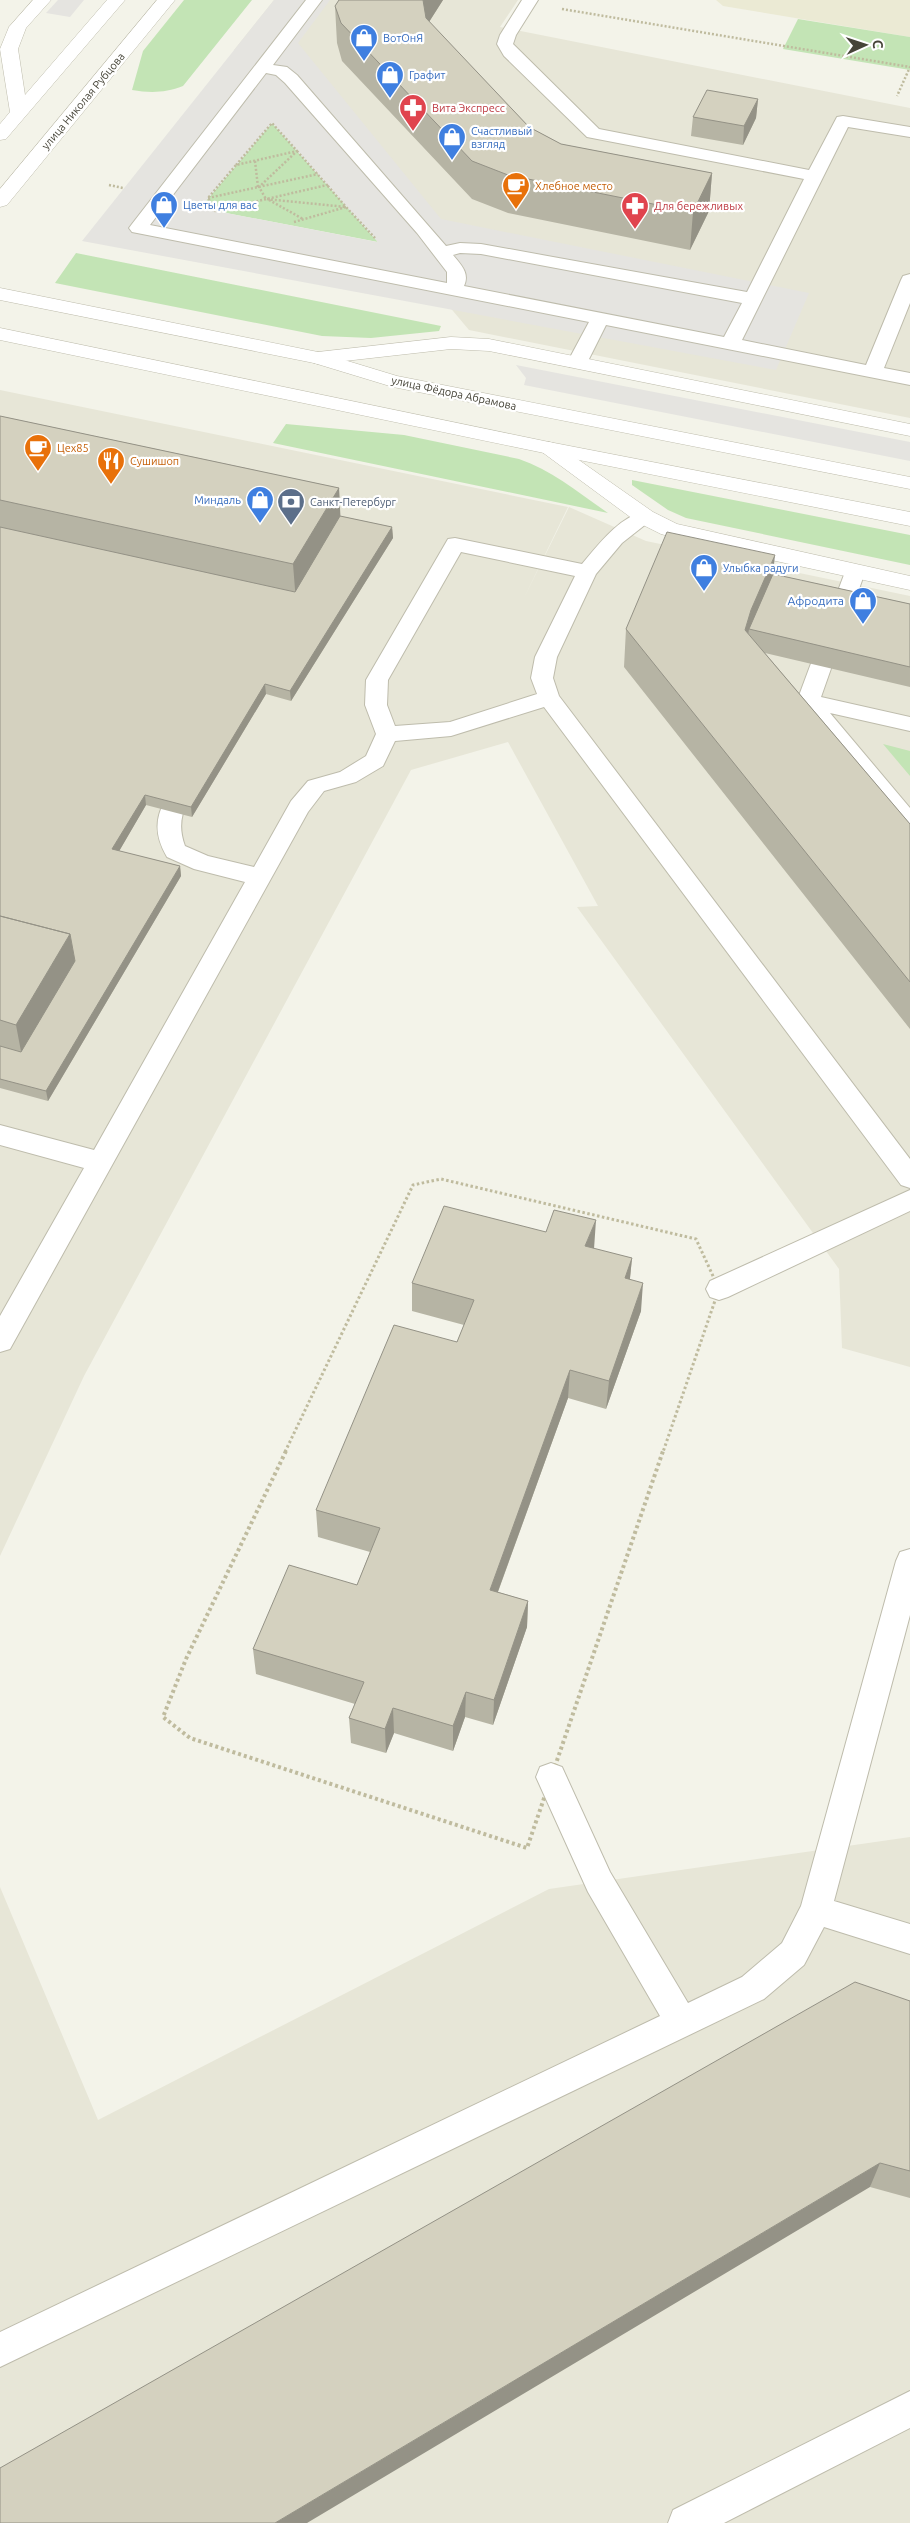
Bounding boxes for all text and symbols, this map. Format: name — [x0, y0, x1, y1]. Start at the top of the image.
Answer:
north arrow — [840, 20, 890, 70]
shop icon: ВотОнЯ — [349, 23, 379, 62]
place label: ВотОнЯ — [383, 32, 423, 44]
text: С — [870, 39, 886, 49]
street label: улица Николая Рубцова — [39, 50, 127, 152]
shop icon: Графит — [375, 60, 405, 99]
place label: Графит — [409, 69, 446, 81]
pharmacy icon: Вита Экспресс — [398, 93, 428, 132]
place label: Вита Экспресс — [432, 102, 505, 114]
shop icon: Счастливый взгляд — [437, 122, 467, 161]
place label: Счастливый взгляд — [471, 125, 532, 150]
cafe icon: Хлебное место — [501, 171, 531, 210]
place label: Хлебное место — [535, 180, 613, 192]
shop icon: Цветы для вас — [149, 190, 179, 229]
pharmacy icon: Для бережливых — [620, 191, 650, 230]
place label: Цветы для вас — [183, 199, 257, 211]
place label: Для бережливых — [654, 200, 743, 212]
street label: улица Фёдора Абрамова — [390, 374, 518, 412]
cafe icon: Цех85 — [23, 433, 53, 472]
place label: Цех85 — [57, 442, 89, 454]
restaurant icon: Сушишоп — [96, 446, 126, 485]
place label: Сушишоп — [130, 455, 179, 467]
shop icon: Миндаль — [245, 485, 275, 524]
bank icon: Санкт-Петербург — [276, 487, 306, 526]
place label: Миндаль — [194, 494, 241, 506]
place label: Санкт-Петербург — [310, 496, 397, 508]
shop icon: Улыбка радуги — [689, 553, 719, 592]
place label: Улыбка радуги — [723, 562, 799, 574]
shop icon: Афродита — [848, 586, 878, 625]
place label: Афродита — [787, 594, 844, 607]

